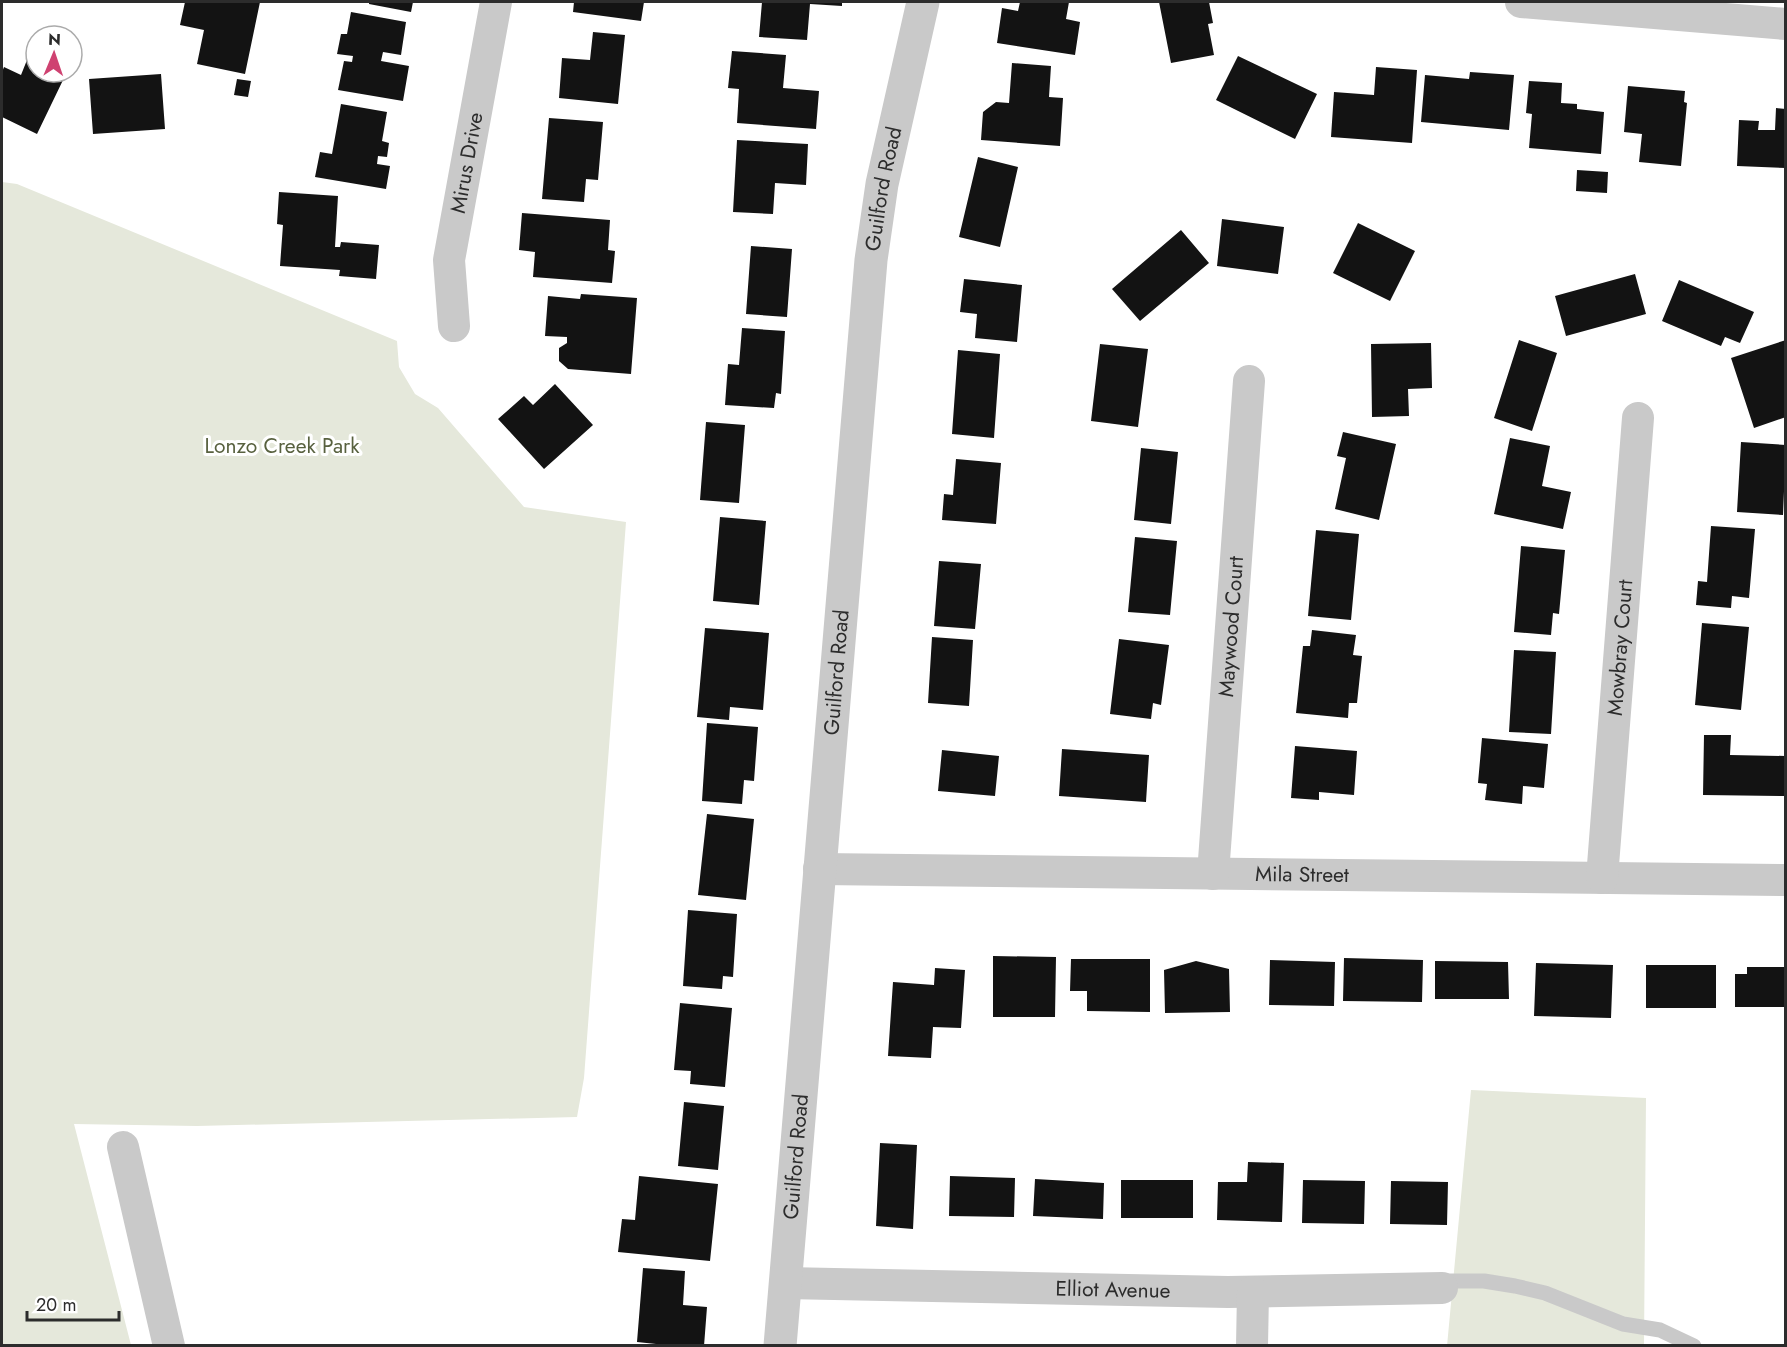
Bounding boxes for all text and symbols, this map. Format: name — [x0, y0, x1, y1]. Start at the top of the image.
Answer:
north arrow — [24, 24, 84, 84]
text: N — [48, 28, 61, 51]
street label: Mirus Drive — [443, 110, 491, 216]
street label: Guilford Road — [857, 124, 909, 253]
park label: Lonzo Creek Park — [205, 431, 360, 461]
street label: Maywood Court — [1211, 555, 1251, 698]
street label: Mowbray Court — [1600, 579, 1640, 717]
street label: Guilford Road — [816, 608, 857, 736]
street label: Mila Street — [1255, 859, 1349, 890]
street label: Guilford Road — [776, 1093, 816, 1221]
street label: Elliot Avenue — [1055, 1273, 1171, 1306]
scale bar — [27, 1284, 118, 1322]
text: 20 m — [36, 1292, 76, 1318]

